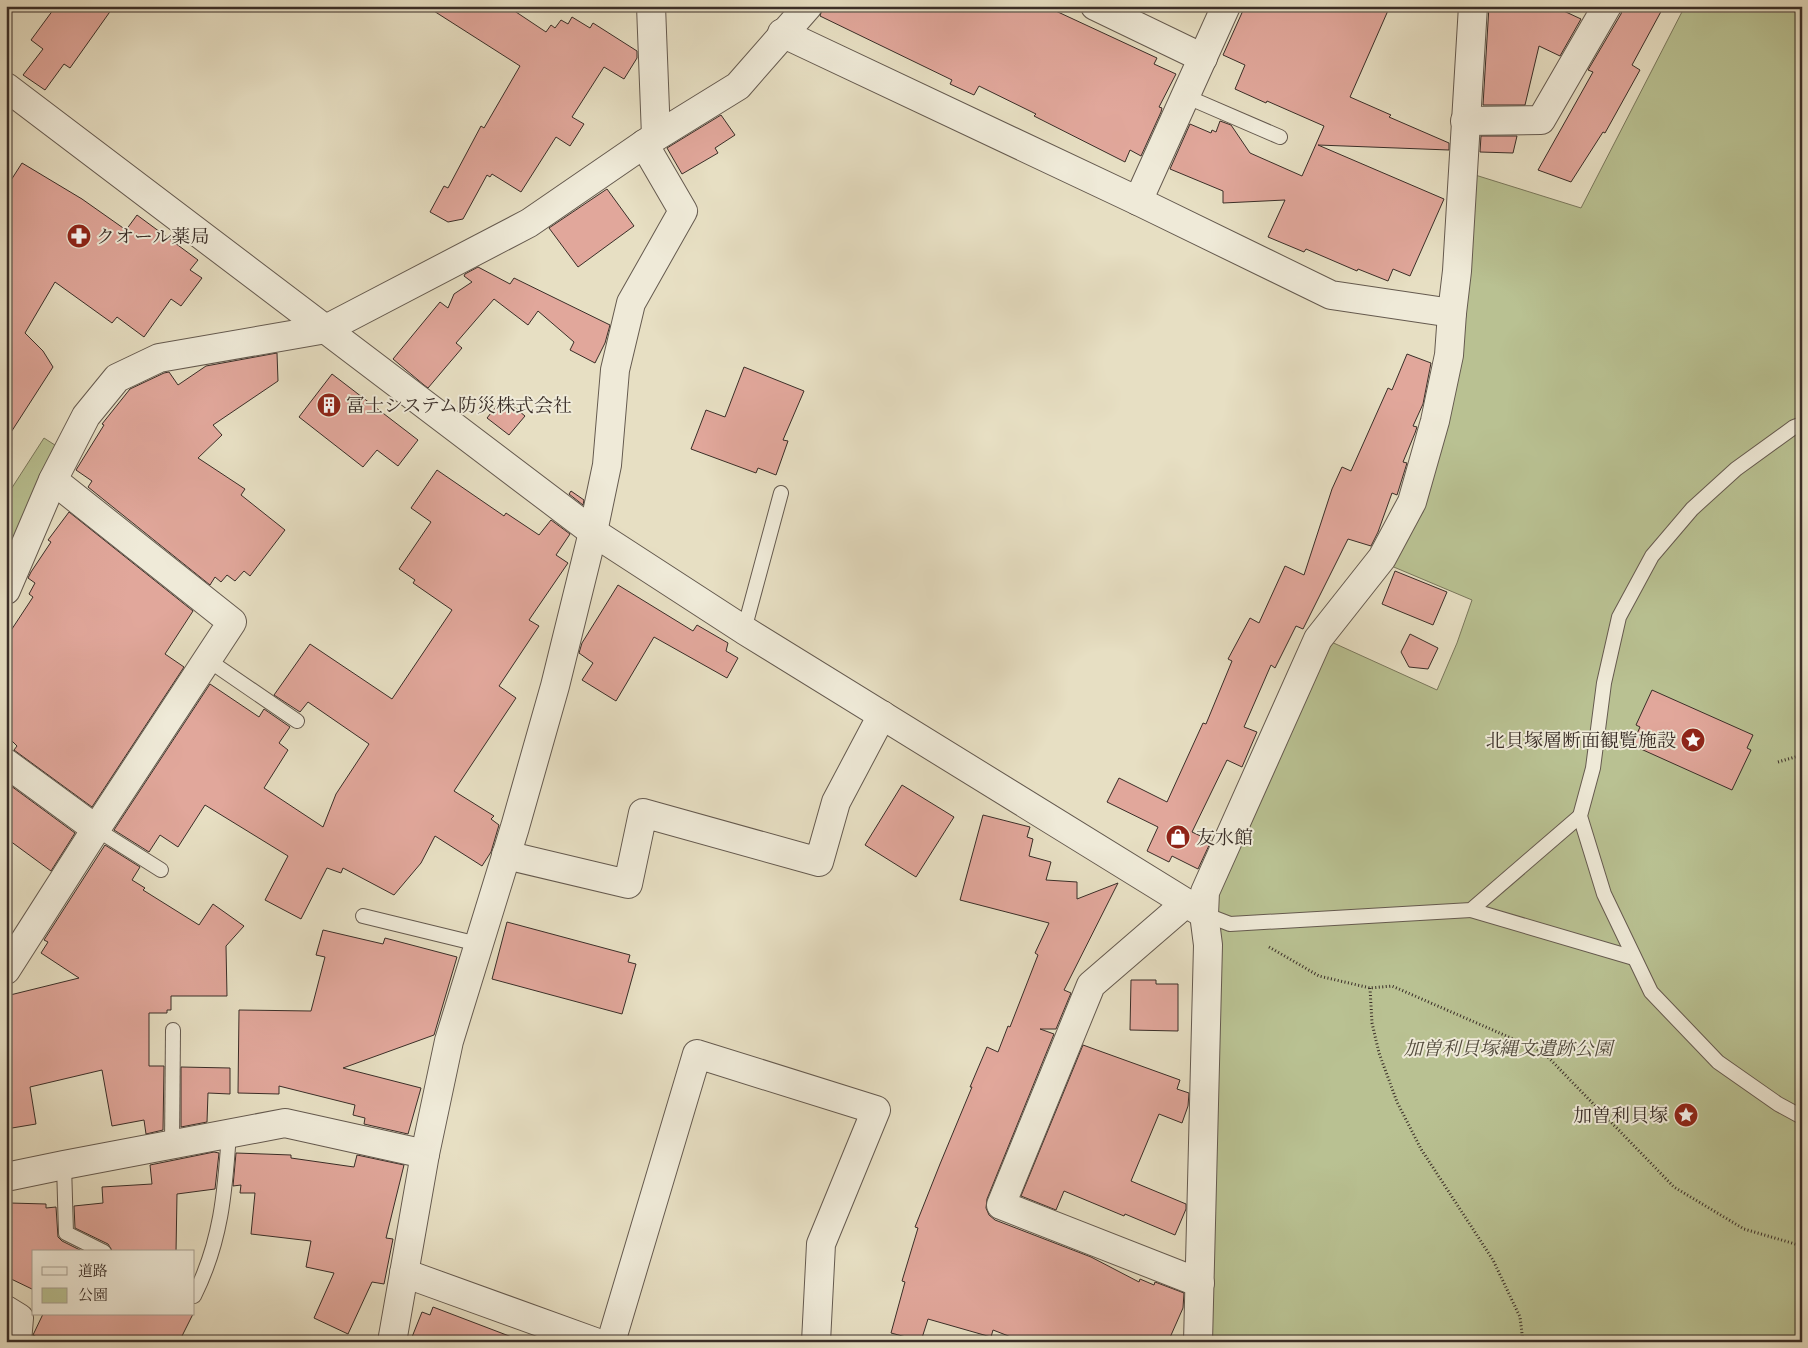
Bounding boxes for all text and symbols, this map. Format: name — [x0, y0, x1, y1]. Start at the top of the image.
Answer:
pharmacy icon: クオール薬局 — [66, 223, 92, 249]
place label: クオール薬局 — [96, 225, 210, 252]
building icon: 冨士システム防災株式会社 — [316, 392, 342, 418]
place label: 冨士システム防災株式会社 — [346, 394, 572, 421]
place icon: 北貝塚層断面観覧施設 — [1680, 727, 1706, 753]
place label: 北貝塚層断面観覧施設 — [1486, 729, 1676, 756]
shop icon: 友水館 — [1165, 824, 1191, 850]
place label: 友水館 — [1196, 826, 1253, 853]
park label: 加曽利貝塚縄文遺跡公園 — [1403, 1037, 1615, 1064]
place icon: 加曽利貝塚 — [1673, 1102, 1699, 1128]
place label: 加曽利貝塚 — [1573, 1104, 1668, 1131]
legend — [32, 1250, 195, 1316]
text: 道路 — [78, 1262, 108, 1283]
text: 公園 — [78, 1286, 108, 1307]

